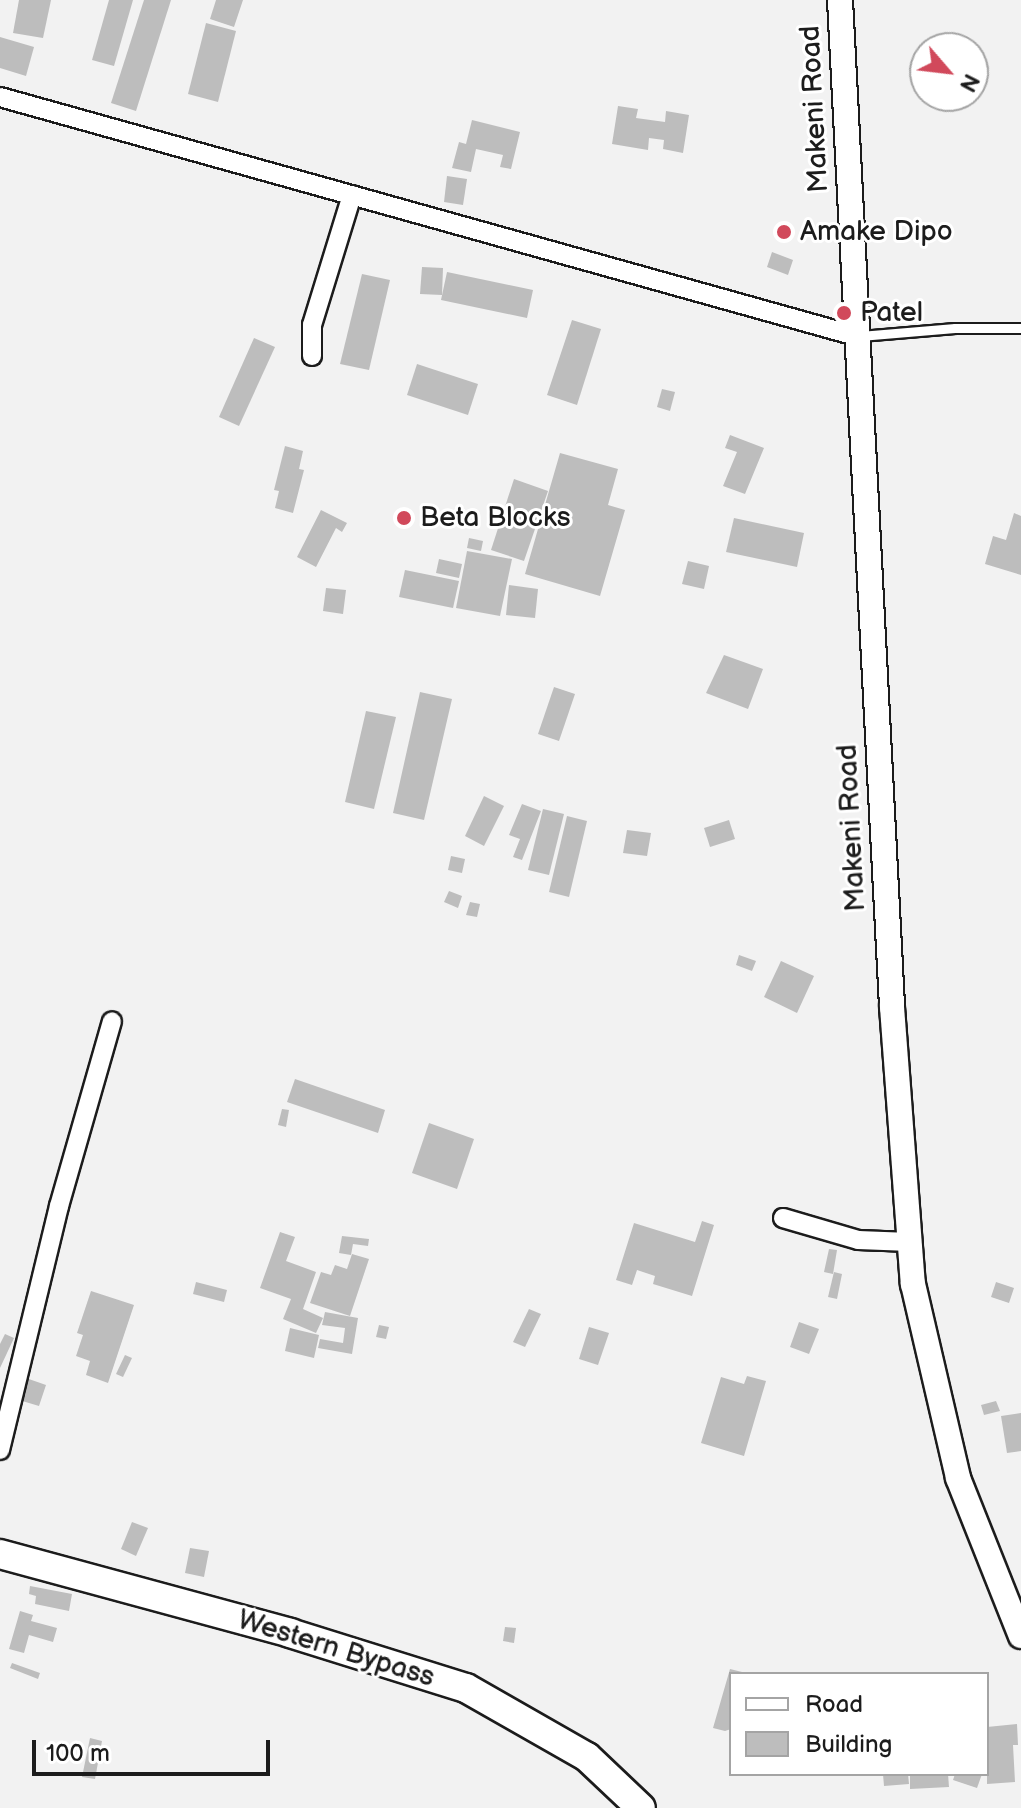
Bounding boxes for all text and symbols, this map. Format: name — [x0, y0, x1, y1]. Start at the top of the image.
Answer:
street label: Makeni Road — [794, 25, 836, 193]
north arrow — [909, 32, 989, 112]
text: N — [953, 69, 985, 96]
place label: Amake Dipo — [800, 215, 953, 249]
marker: Amake Dipo — [775, 223, 793, 241]
place label: Patel — [860, 296, 923, 330]
marker: Patel — [835, 304, 853, 322]
place label: Beta Blocks — [420, 501, 571, 535]
marker: Beta Blocks — [395, 509, 413, 527]
street label: Makeni Road — [831, 744, 873, 912]
street label: Western Bypass — [234, 1603, 438, 1695]
legend — [729, 1672, 989, 1776]
text: Road — [805, 1690, 863, 1719]
scale bar — [36, 1724, 274, 1774]
text: Building — [805, 1730, 892, 1759]
text: 100 m — [46, 1739, 110, 1768]

